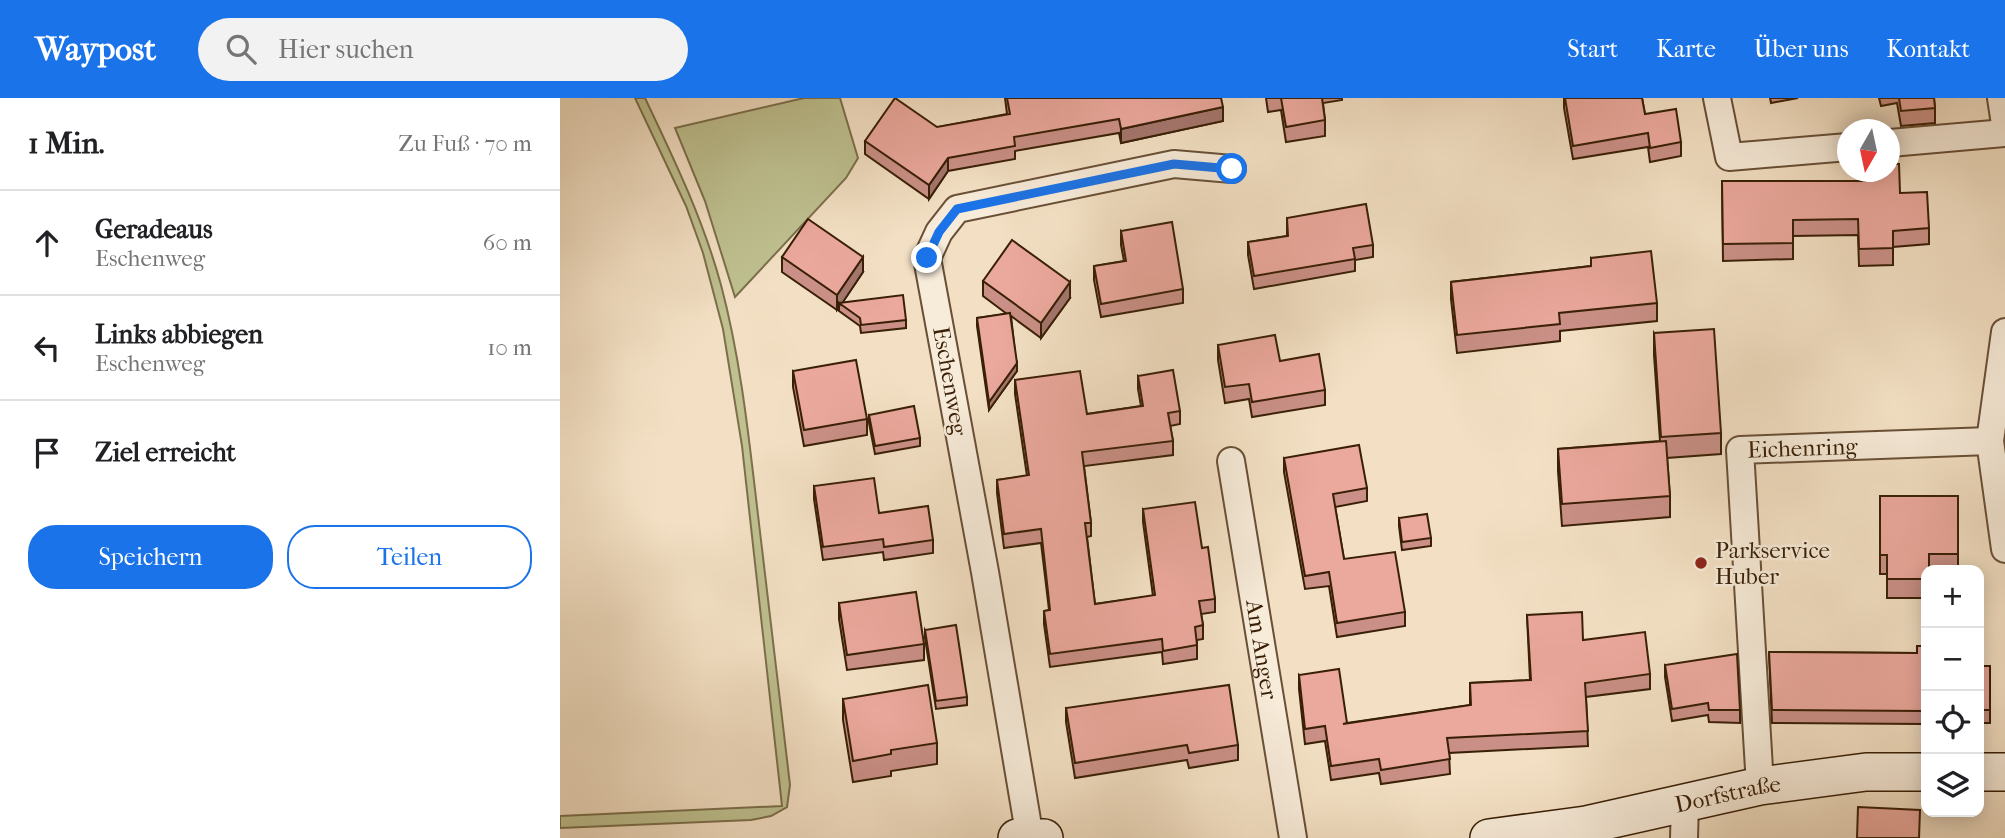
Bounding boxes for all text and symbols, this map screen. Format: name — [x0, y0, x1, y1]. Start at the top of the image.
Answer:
search box — [198, 18, 688, 81]
text: Waypost — [35, 30, 156, 69]
icon: search — [222, 30, 260, 68]
text: Hier suchen — [278, 34, 414, 65]
text: Start — [1567, 35, 1618, 63]
text: Karte — [1656, 35, 1716, 63]
text: Über uns — [1754, 35, 1849, 63]
text: Kontakt — [1887, 35, 1970, 63]
north arrow — [1837, 119, 1900, 182]
text: 1 Min. — [28, 126, 105, 161]
text: Zu Fuß · 70 m — [398, 130, 532, 157]
route start — [1216, 153, 1247, 184]
text: Geradeaus — [95, 214, 213, 245]
icon: ahead — [28, 224, 66, 262]
text: 60 m — [483, 229, 532, 256]
route end — [911, 242, 942, 273]
text: Eschenweg — [95, 245, 205, 272]
text: Links abbiegen — [95, 319, 263, 350]
street label: Eschenweg — [927, 324, 973, 438]
icon: left — [28, 329, 66, 367]
text: 10 m — [487, 334, 532, 361]
text: Eschenweg — [95, 350, 205, 377]
street label: Eichenring — [1747, 432, 1859, 463]
icon: arrive — [28, 434, 66, 472]
text: Ziel erreicht — [95, 437, 236, 468]
button: Speichern — [28, 525, 273, 589]
button: Teilen — [287, 525, 532, 589]
place label: Parkservice Huber — [1715, 537, 1830, 590]
marker: Parkservice Huber — [1693, 555, 1709, 571]
map controls — [1921, 565, 1984, 817]
button: + — [1921, 565, 1984, 628]
street label: Am Anger — [1240, 597, 1284, 702]
button: − — [1921, 628, 1984, 691]
button: locate — [1921, 691, 1984, 754]
button: layers — [1921, 754, 1984, 817]
street label: Dorfstraße — [1672, 770, 1782, 818]

